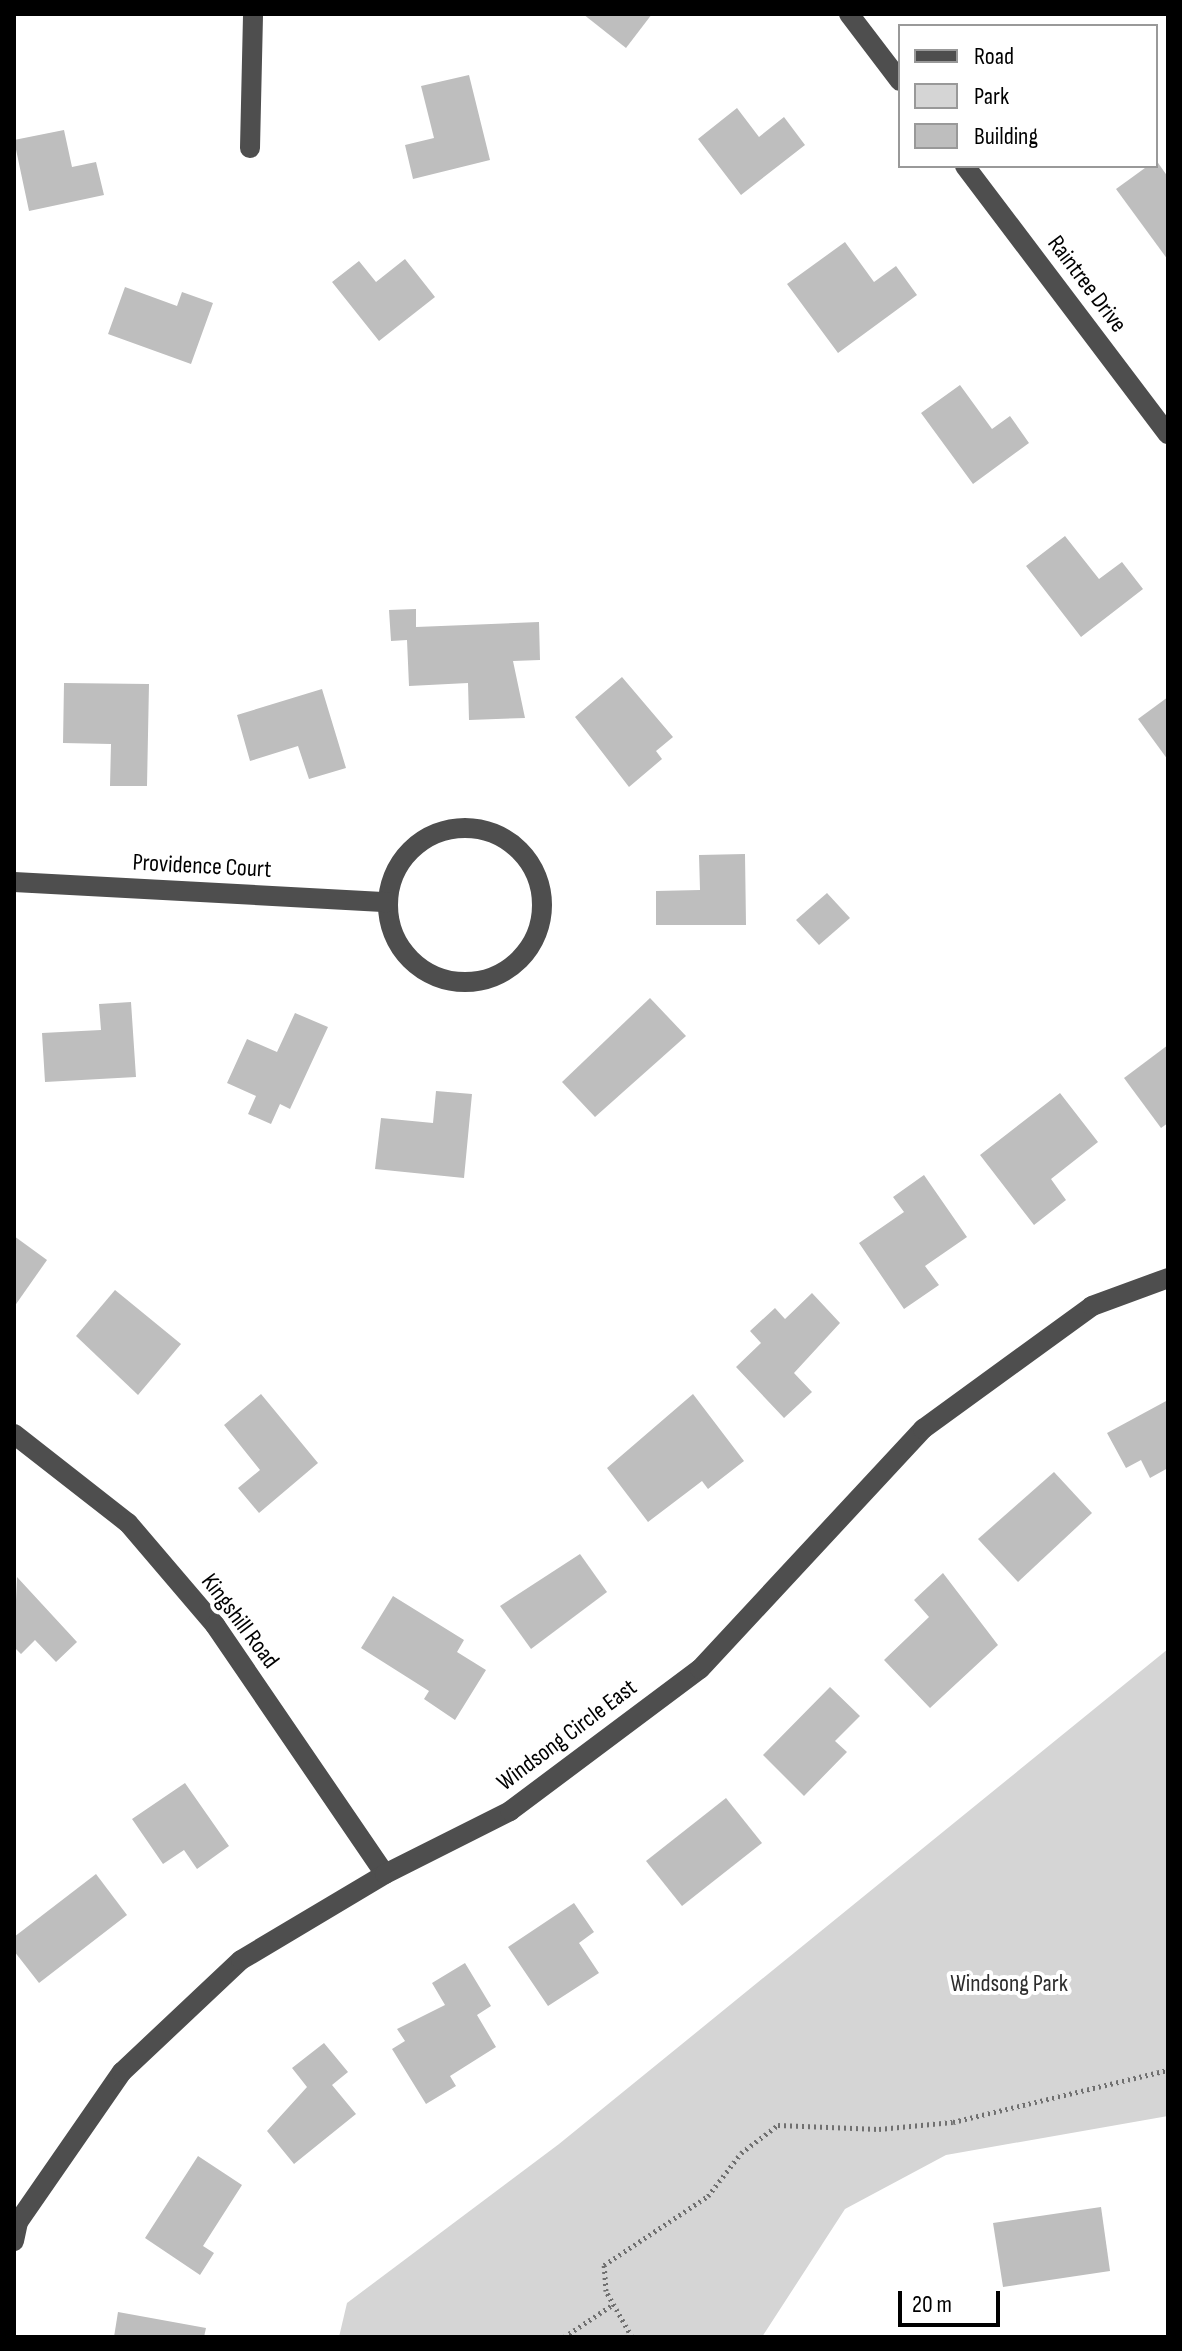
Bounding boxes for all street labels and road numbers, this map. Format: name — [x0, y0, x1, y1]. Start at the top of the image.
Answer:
street label: Raintree Drive — [1041, 230, 1133, 338]
street label: Providence Court — [132, 848, 272, 884]
street label: Kingshill Road — [195, 1568, 285, 1674]
street label: Windsong Circle East — [491, 1673, 643, 1797]

